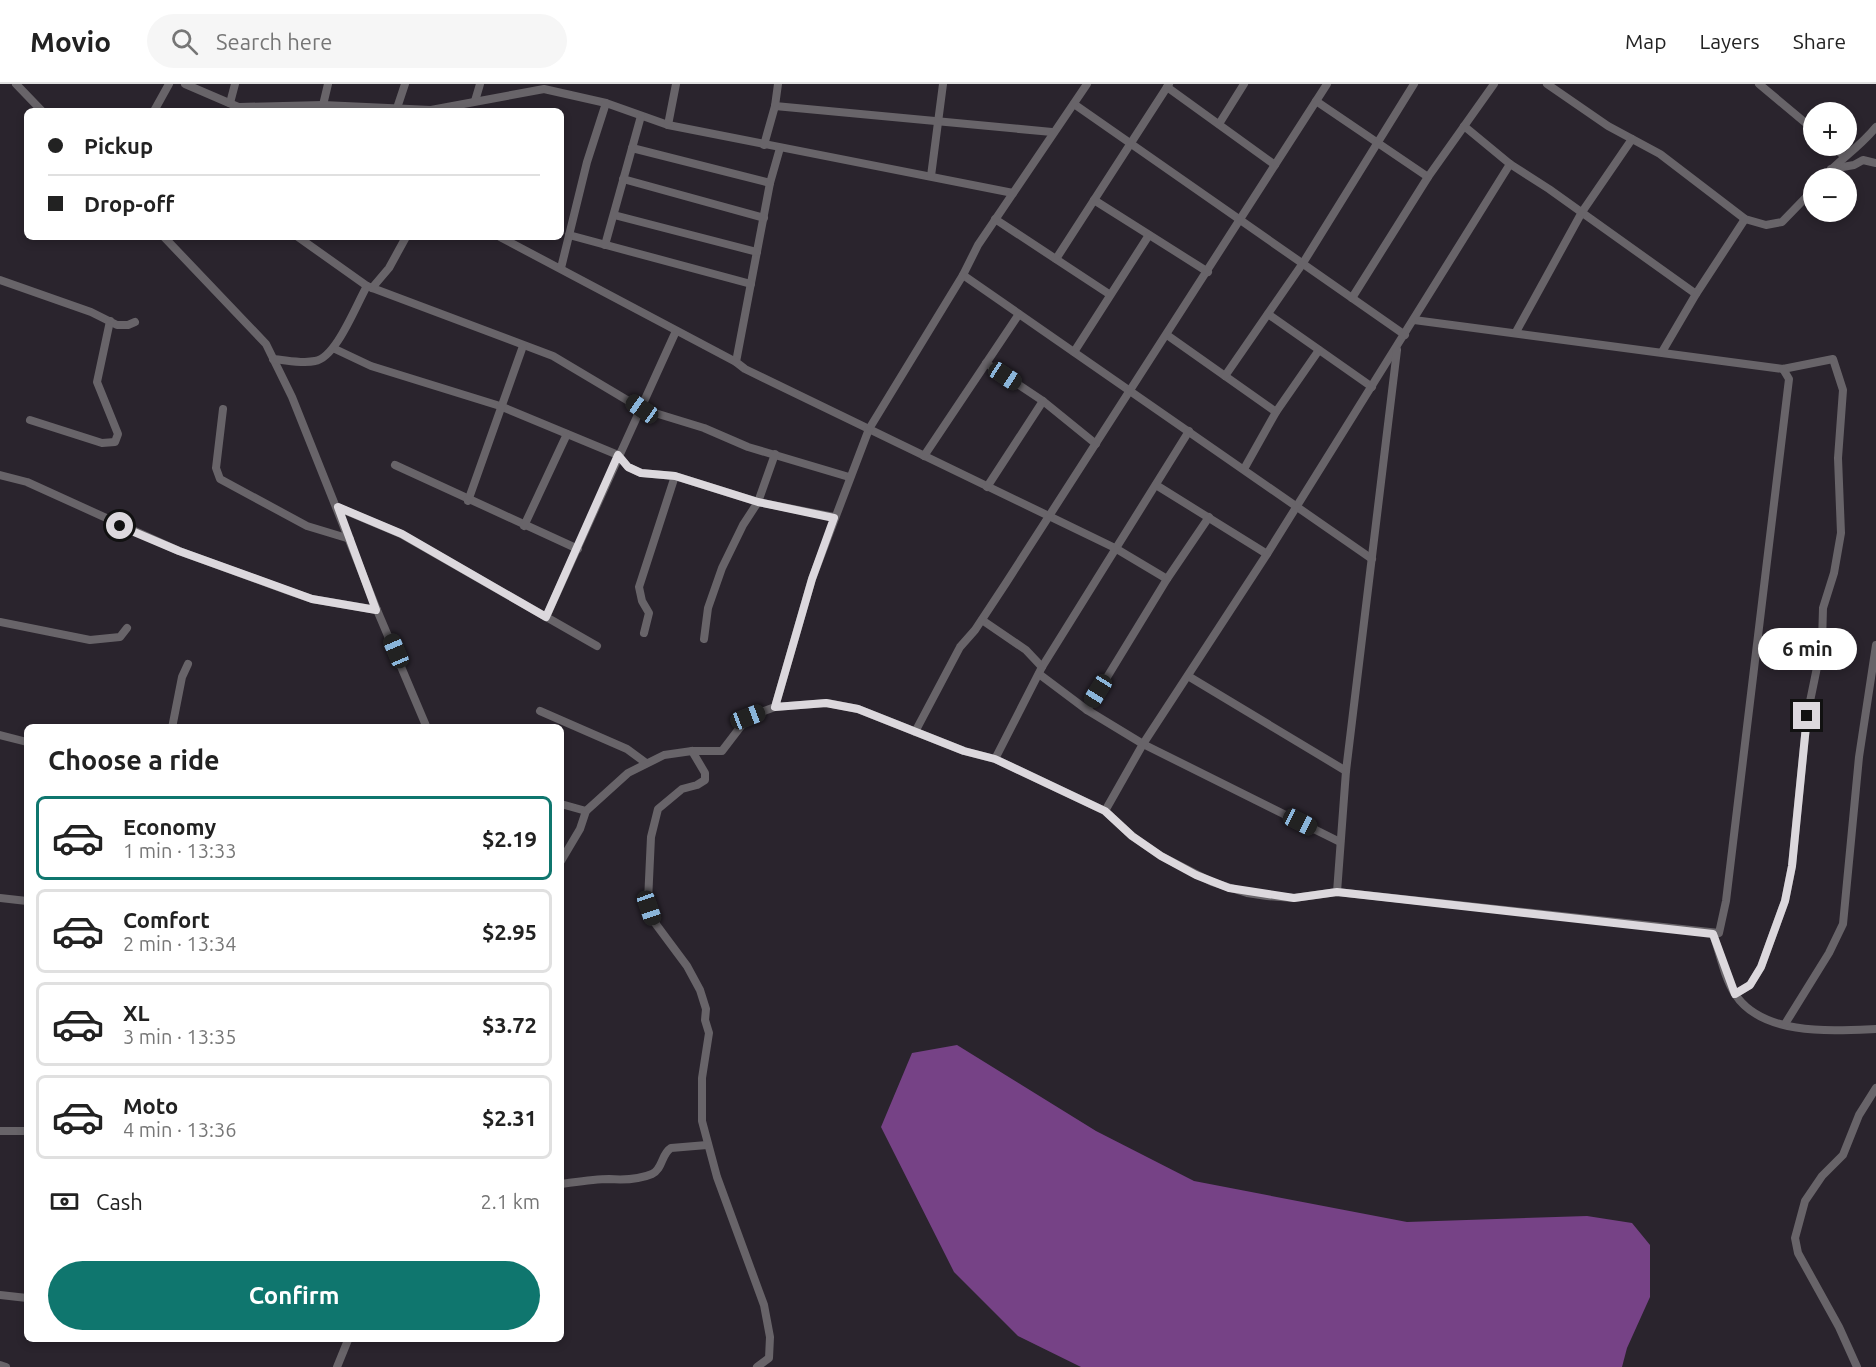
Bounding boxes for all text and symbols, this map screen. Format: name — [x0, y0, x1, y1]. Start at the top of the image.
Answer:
search box — [147, 14, 567, 68]
icon: search — [168, 25, 201, 58]
text: Movio — [30, 26, 111, 57]
text: Search here — [216, 29, 332, 54]
text: Map — [1625, 29, 1666, 53]
text: Layers — [1699, 29, 1760, 53]
text: Share — [1793, 29, 1846, 53]
map controls — [1803, 102, 1857, 222]
button: + — [1803, 102, 1857, 156]
text: Pickup — [84, 133, 153, 158]
button: − — [1803, 168, 1857, 222]
text: Drop-off — [84, 191, 174, 216]
car — [985, 359, 1025, 393]
car — [622, 391, 662, 427]
route start — [106, 512, 133, 539]
callout: 6 min — [1758, 629, 1856, 671]
car — [381, 631, 411, 671]
text: 6 min — [1782, 637, 1833, 660]
car — [1081, 671, 1115, 711]
car — [728, 702, 768, 732]
route end — [1793, 702, 1820, 729]
text: Choose a ride — [48, 745, 220, 775]
car — [1280, 806, 1320, 838]
icon: car — [51, 811, 105, 865]
text: Economy — [123, 814, 216, 839]
text: $2.19 — [482, 826, 537, 851]
text: 1 min · 13:33 — [123, 839, 237, 862]
car — [635, 888, 663, 928]
icon: car — [51, 904, 105, 958]
text: Comfort — [123, 907, 210, 932]
text: $2.95 — [482, 919, 537, 944]
text: 2 min · 13:34 — [123, 932, 237, 955]
icon: car — [51, 997, 105, 1051]
text: XL — [123, 1000, 150, 1025]
text: $3.72 — [482, 1012, 537, 1037]
text: 3 min · 13:35 — [123, 1025, 237, 1048]
icon: car — [51, 1090, 105, 1144]
text: Moto — [123, 1093, 178, 1118]
text: $2.31 — [482, 1105, 537, 1130]
text: 4 min · 13:36 — [123, 1118, 237, 1141]
icon: cash — [48, 1185, 81, 1218]
text: Cash — [96, 1189, 143, 1214]
text: 2.1 km — [481, 1190, 540, 1213]
button: Confirm — [48, 1261, 540, 1330]

